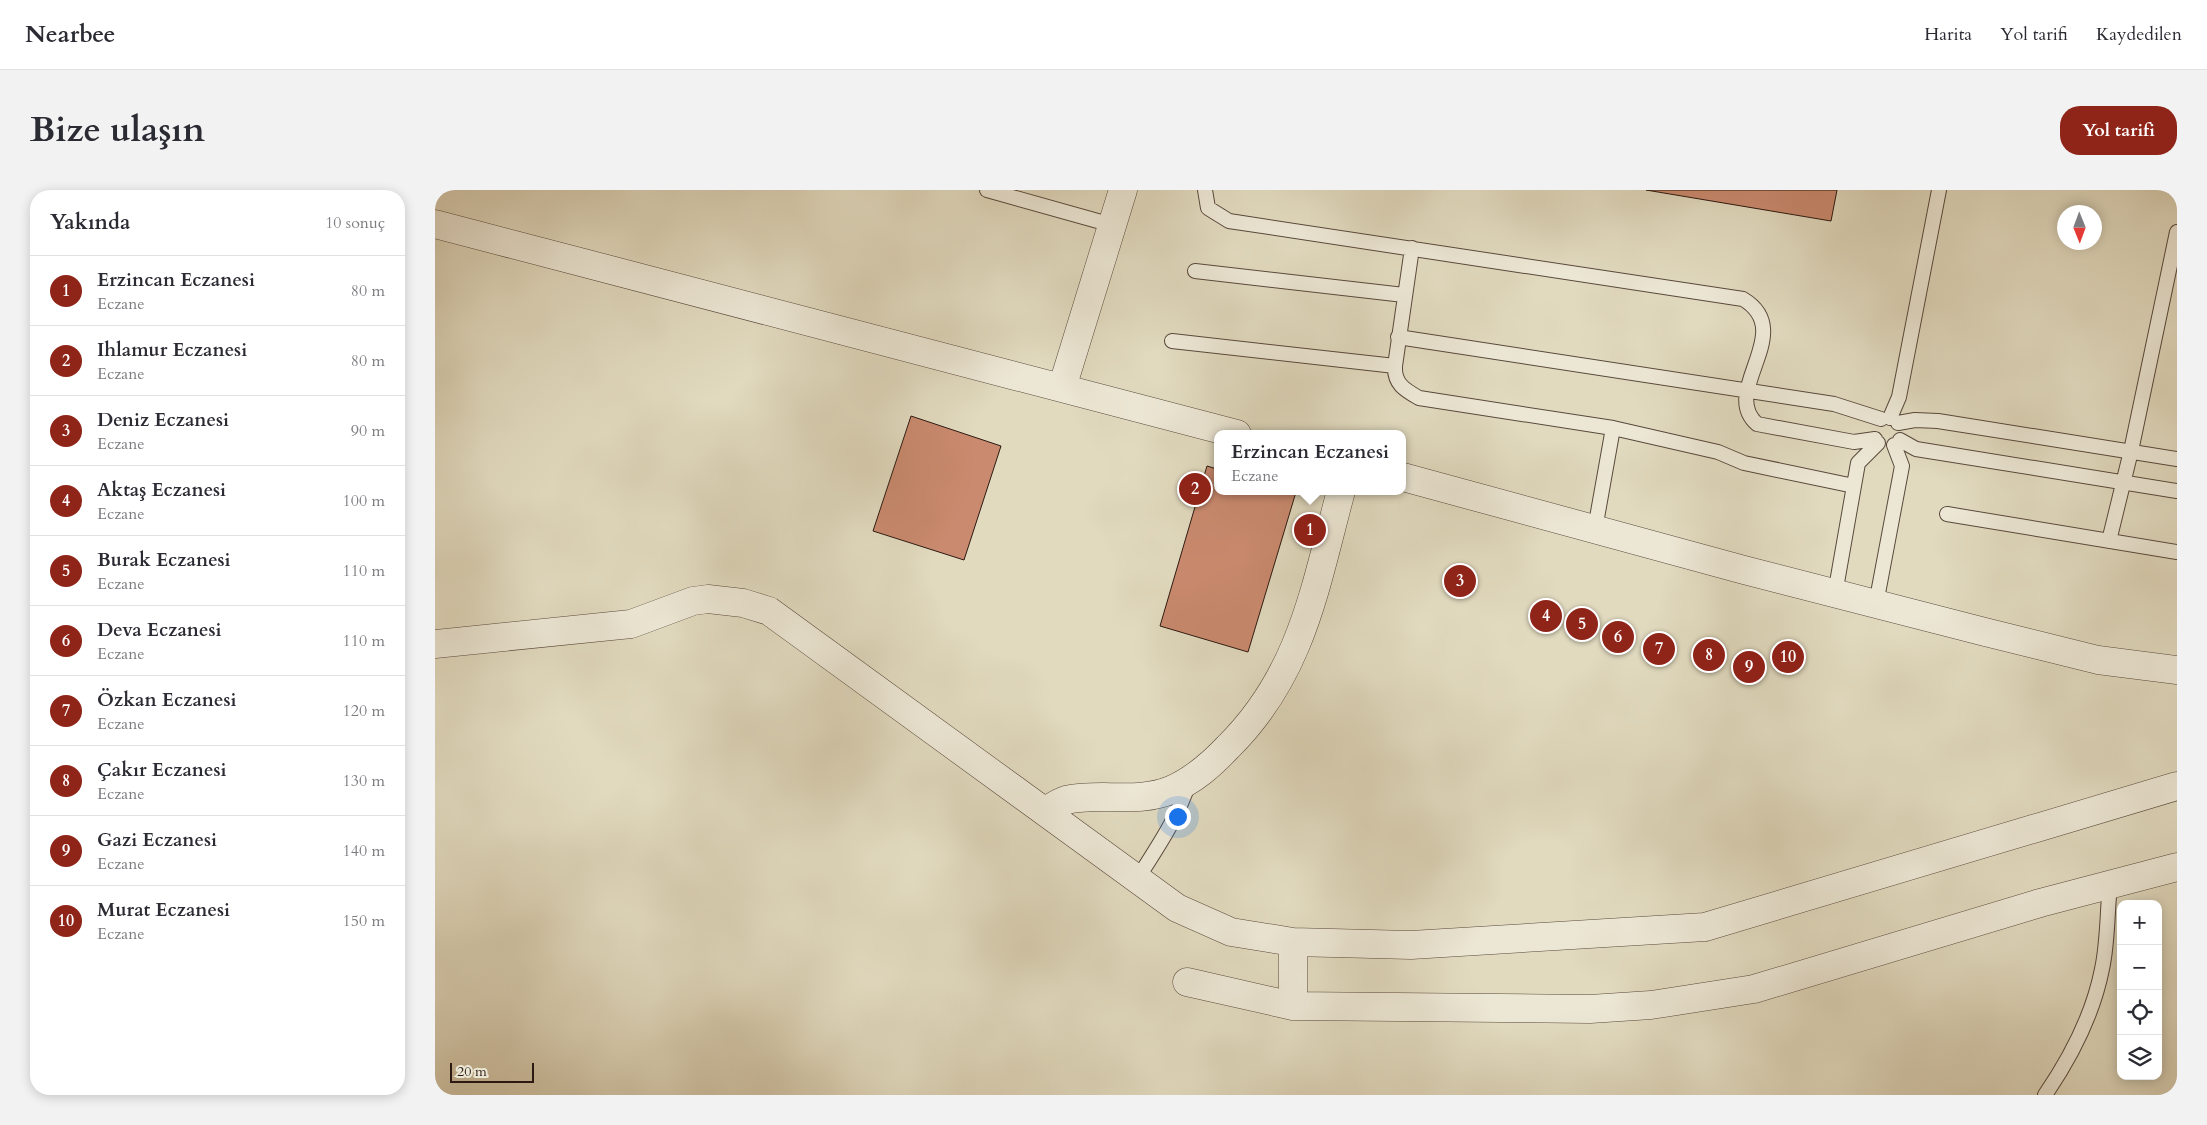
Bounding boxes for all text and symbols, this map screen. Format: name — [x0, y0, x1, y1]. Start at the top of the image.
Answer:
text: Nearbee — [25, 18, 115, 51]
text: Harita — [1924, 22, 1972, 47]
text: Yol tarifi — [2000, 22, 2068, 47]
text: Kaydedilen — [2096, 22, 2182, 47]
text: Bize ulaşın — [30, 106, 205, 154]
button: Yol tarifi — [2060, 106, 2177, 155]
north arrow — [2057, 205, 2102, 250]
text: Yakında — [50, 208, 130, 237]
text: 10 sonuç — [325, 212, 385, 234]
text: Erzincan Eczanesi — [97, 267, 255, 293]
text: 1 — [62, 280, 70, 302]
text: 80 m — [351, 280, 385, 302]
text: Eczane — [97, 293, 145, 315]
text: Ihlamur Eczanesi — [97, 337, 247, 363]
text: 2 — [62, 350, 70, 372]
text: 80 m — [351, 350, 385, 372]
text: Eczane — [97, 363, 145, 385]
text: Deniz Eczanesi — [97, 407, 229, 433]
text: 3 — [62, 420, 70, 442]
text: 90 m — [351, 420, 385, 442]
popup — [1214, 430, 1406, 495]
text: Eczane — [97, 433, 145, 455]
text: Erzincan Eczanesi — [1231, 439, 1389, 465]
text: Eczane — [1231, 465, 1279, 487]
pin: 2 — [1179, 470, 1211, 508]
text: Aktaş Eczanesi — [97, 477, 226, 503]
text: 4 — [62, 490, 70, 512]
text: 100 m — [343, 490, 385, 512]
text: Eczane — [97, 503, 145, 525]
pin: 1 — [1294, 511, 1326, 549]
text: Burak Eczanesi — [97, 547, 231, 573]
text: 5 — [62, 560, 70, 582]
text: 110 m — [343, 560, 385, 582]
pin: 3 — [1444, 562, 1476, 600]
text: Eczane — [97, 573, 145, 595]
pin: 4 — [1530, 597, 1562, 635]
pin: 5 — [1566, 605, 1598, 643]
text: Deva Eczanesi — [97, 617, 222, 643]
pin: 6 — [1602, 618, 1634, 656]
text: 6 — [62, 630, 70, 652]
text: 110 m — [343, 630, 385, 652]
pin: 7 — [1643, 630, 1675, 668]
pin: 8 — [1693, 636, 1725, 674]
pin: 10 — [1772, 638, 1804, 676]
text: Eczane — [97, 643, 145, 665]
pin: 9 — [1733, 648, 1765, 686]
text: Özkan Eczanesi — [97, 687, 237, 713]
text: 7 — [62, 700, 70, 722]
text: 120 m — [343, 700, 385, 722]
text: Eczane — [97, 713, 145, 735]
text: Çakır Eczanesi — [97, 757, 227, 783]
text: 8 — [62, 770, 70, 792]
text: 130 m — [343, 770, 385, 792]
text: Eczane — [97, 783, 145, 805]
your location — [1165, 804, 1191, 830]
text: Gazi Eczanesi — [97, 827, 217, 853]
text: 9 — [62, 840, 70, 862]
text: 140 m — [343, 840, 385, 862]
text: Eczane — [97, 853, 145, 875]
text: Murat Eczanesi — [97, 897, 230, 923]
map controls — [2117, 900, 2162, 1080]
button: + — [2117, 900, 2162, 945]
text: 10 — [58, 910, 74, 932]
text: 150 m — [343, 910, 385, 932]
text: Eczane — [97, 923, 145, 945]
button: − — [2117, 945, 2162, 990]
button: locate — [2117, 990, 2162, 1035]
button: layers — [2117, 1035, 2162, 1080]
scale bar — [450, 1060, 534, 1083]
text: 20 m — [457, 1062, 487, 1081]

